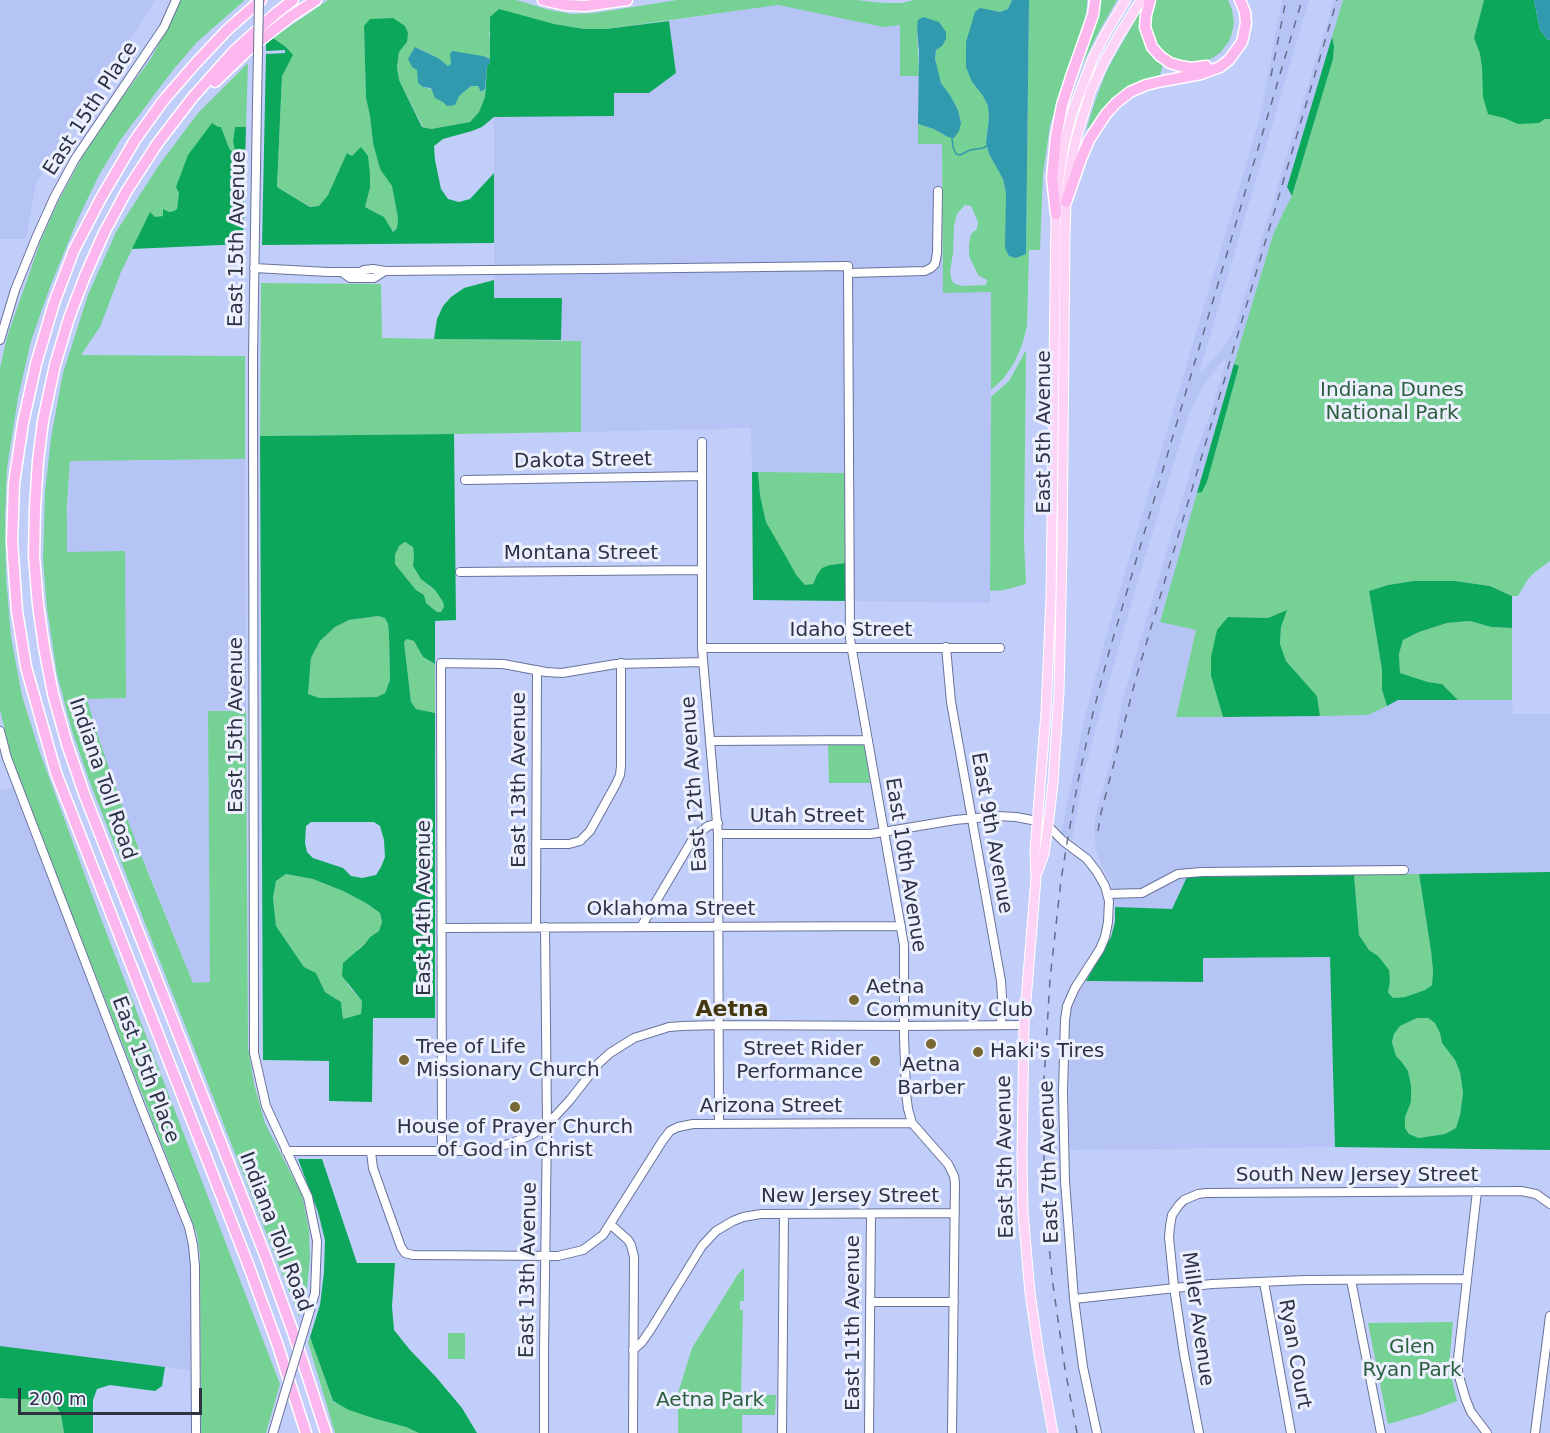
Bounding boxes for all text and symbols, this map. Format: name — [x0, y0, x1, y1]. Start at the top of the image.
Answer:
street label: East 15th Place — [39, 37, 143, 181]
street label: East 15th Avenue — [224, 151, 252, 327]
street label: East 5th Avenue — [1033, 350, 1057, 514]
park label: Indiana Dunes National Park — [1320, 379, 1464, 426]
street label: Dakota Street — [514, 448, 652, 474]
street label: Montana Street — [504, 542, 658, 566]
street label: Idaho Street — [790, 619, 912, 643]
street label: East 15th Avenue — [225, 637, 249, 813]
street label: East 13th Avenue — [508, 692, 532, 868]
street label: Indiana Toll Road — [63, 695, 141, 863]
street label: East 12th Avenue — [677, 695, 713, 873]
street label: East 9th Avenue — [965, 750, 1017, 916]
street label: East 10th Avenue — [879, 776, 931, 954]
street label: Utah Street — [750, 805, 864, 829]
street label: East 14th Avenue — [413, 820, 437, 996]
street label: Oklahoma Street — [587, 898, 755, 922]
place label: Aetna Community Club — [866, 976, 1033, 1023]
street label: East 15th Place — [106, 993, 184, 1147]
marker: Aetna Community Club — [847, 993, 861, 1007]
district label: Aetna — [696, 997, 768, 1023]
place label: Tree of Life Missionary Church — [416, 1036, 600, 1083]
marker: Aetna Barber — [924, 1037, 938, 1051]
place label: Street Rider Performance — [736, 1038, 863, 1085]
place label: Haki's Tires — [990, 1040, 1104, 1064]
marker: Haki's Tires — [971, 1045, 985, 1059]
marker: Tree of Life Missionary Church — [397, 1053, 411, 1067]
marker: Street Rider Performance — [868, 1054, 882, 1068]
place label: Aetna Barber — [897, 1054, 965, 1101]
street label: East 5th Avenue — [993, 1075, 1019, 1239]
street label: East 7th Avenue — [1035, 1080, 1065, 1244]
street label: Arizona Street — [700, 1095, 842, 1119]
marker: House of Prayer Church of God in Christ — [508, 1100, 522, 1114]
place label: House of Prayer Church of God in Christ — [397, 1116, 633, 1163]
street label: Indiana Toll Road — [234, 1149, 316, 1315]
street label: South New Jersey Street — [1236, 1164, 1478, 1188]
street label: East 13th Avenue — [515, 1182, 543, 1358]
street label: New Jersey Street — [761, 1185, 939, 1209]
street label: East 11th Avenue — [842, 1235, 866, 1411]
street label: Miller Avenue — [1176, 1250, 1218, 1388]
street label: Ryan Court — [1273, 1297, 1315, 1411]
park label: Glen Ryan Park — [1362, 1336, 1462, 1383]
scale bar — [21, 1376, 206, 1414]
text: 200 m — [29, 1388, 87, 1409]
park label: Aetna Park — [656, 1389, 764, 1413]

